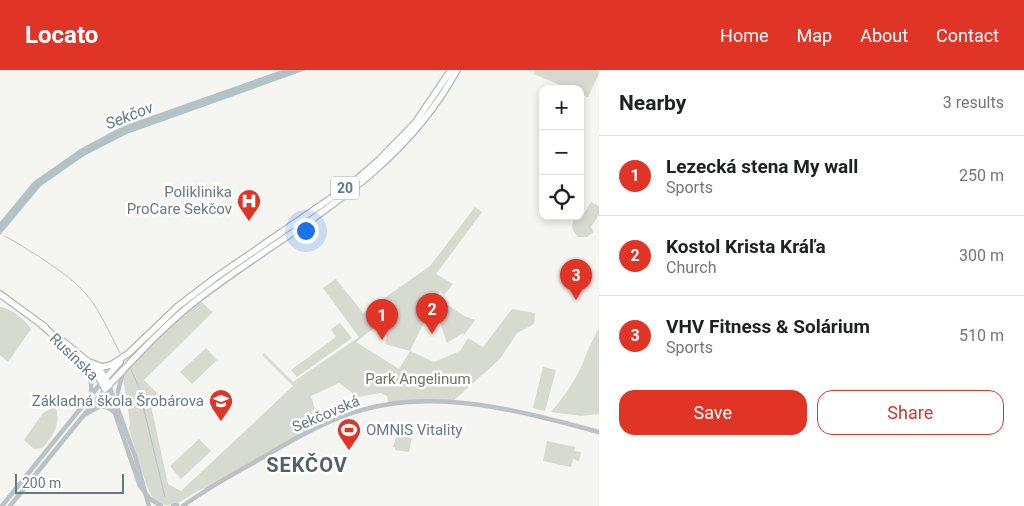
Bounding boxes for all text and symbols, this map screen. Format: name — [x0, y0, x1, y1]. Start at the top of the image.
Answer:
text: Locato — [25, 21, 98, 49]
text: Home — [720, 25, 769, 46]
text: Map — [797, 25, 832, 46]
text: About — [860, 25, 908, 46]
text: Contact — [936, 25, 999, 46]
map controls — [539, 85, 584, 220]
button: + — [539, 85, 584, 130]
text: Nearby — [619, 91, 686, 115]
text: 3 results — [943, 93, 1004, 112]
water label: Sekčov — [103, 98, 156, 133]
button: − — [539, 130, 584, 175]
text: Lezecká stena My wall — [666, 155, 858, 178]
text: 1 — [630, 166, 640, 185]
text: 250 m — [959, 166, 1004, 185]
button: locate — [539, 175, 584, 220]
road number: 20 — [331, 176, 359, 200]
text: Sports — [666, 178, 713, 197]
place label: Poliklinika ProCare Sekčov — [127, 183, 232, 218]
hospital icon: Poliklinika ProCare Sekčov — [236, 188, 262, 222]
your location — [293, 218, 319, 244]
text: Kostol Krista Kráľa — [666, 235, 826, 258]
text: 2 — [630, 246, 640, 265]
text: 300 m — [959, 246, 1004, 265]
text: Church — [666, 258, 717, 277]
pin: 3 — [560, 259, 592, 300]
pin: 2 — [416, 293, 448, 334]
pin: 1 — [366, 299, 398, 340]
text: VHV Fitness & Solárium — [666, 315, 870, 338]
text: 3 — [630, 326, 640, 345]
text: 510 m — [959, 326, 1004, 345]
street label: Rusínska — [46, 329, 102, 385]
text: Sports — [666, 338, 713, 357]
park label: Park Angelinum — [365, 370, 471, 388]
school or university icon: Základná škola Šrobárova — [208, 388, 234, 422]
button: Save — [619, 390, 807, 435]
button: Share — [817, 390, 1004, 435]
place label: Základná škola Šrobárova — [32, 392, 204, 410]
street label: Sekčovská — [290, 392, 362, 436]
sports icon: OMNIS Vitality — [336, 417, 362, 451]
place label: OMNIS Vitality — [366, 421, 462, 439]
district label: SEKČOV — [266, 453, 348, 477]
scale bar — [15, 471, 124, 494]
text: 200 m — [22, 475, 61, 491]

